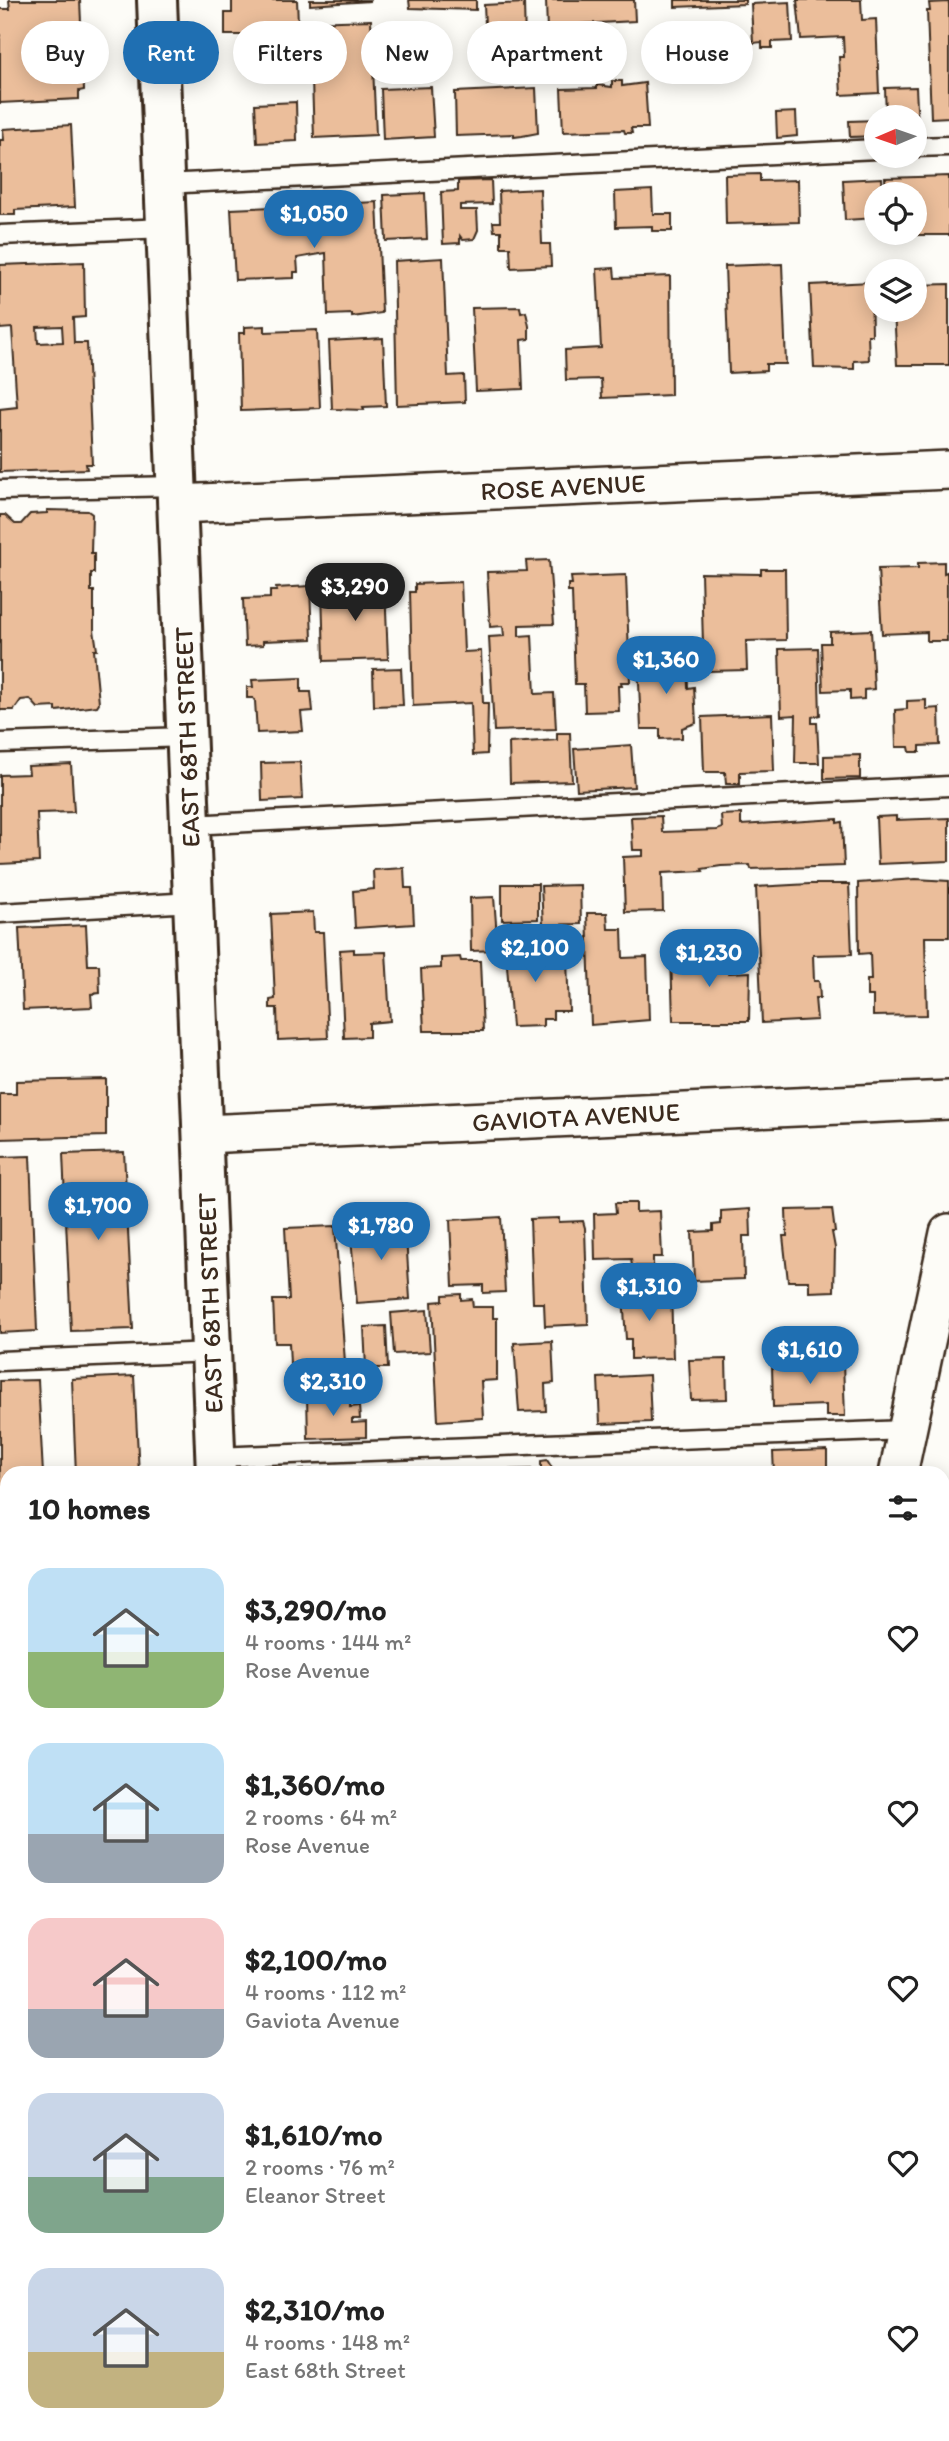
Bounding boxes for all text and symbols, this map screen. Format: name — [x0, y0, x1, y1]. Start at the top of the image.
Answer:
chip: Buy — [21, 21, 109, 84]
chip: Rent — [123, 21, 219, 84]
chip: Filters — [233, 21, 347, 84]
chip: New — [361, 21, 453, 84]
chip: Apartment — [467, 21, 627, 84]
chip: House — [641, 21, 753, 84]
north arrow — [864, 105, 928, 168]
map controls — [864, 105, 927, 322]
button: locate — [864, 182, 927, 245]
pin: $1,050 — [257, 190, 371, 250]
text: $1,050 — [280, 199, 348, 227]
button: layers — [864, 259, 927, 322]
street label: ROSE AVENUE — [480, 467, 646, 507]
pin: $3,290 — [298, 564, 412, 623]
text: $3,290 — [321, 572, 389, 600]
street label: EAST 68TH STREET — [167, 626, 207, 848]
pin: $1,360 — [609, 636, 723, 696]
text: $1,360 — [633, 645, 699, 673]
pin: $2,100 — [478, 925, 592, 984]
pin: $1,230 — [652, 930, 766, 989]
text: $2,100 — [501, 933, 569, 961]
text: $1,230 — [676, 938, 742, 966]
street label: GAVIOTA AVENUE — [471, 1096, 681, 1138]
pin: $1,700 — [41, 1182, 155, 1242]
text: $1,700 — [64, 1191, 132, 1219]
street label: EAST 68TH STREET — [190, 1192, 230, 1414]
pin: $1,780 — [324, 1202, 438, 1262]
text: $1,780 — [348, 1211, 414, 1239]
pin: $1,310 — [592, 1264, 706, 1323]
text: $1,310 — [616, 1272, 682, 1300]
pin: $1,610 — [753, 1326, 867, 1386]
text: $1,610 — [778, 1335, 842, 1363]
pin: $2,310 — [276, 1358, 390, 1418]
text: $2,310 — [300, 1367, 366, 1395]
icon: filters — [884, 1489, 922, 1527]
text: 10 homes — [28, 1490, 151, 1527]
text: $3,290/mo — [245, 1591, 387, 1628]
icon: home — [84, 1596, 168, 1680]
icon: heart — [884, 1619, 922, 1657]
text: 4 rooms · 144 m² — [245, 1628, 411, 1656]
text: Rose Avenue — [245, 1656, 370, 1684]
text: $1,360/mo — [245, 1766, 385, 1803]
icon: home — [84, 1771, 168, 1855]
icon: heart — [884, 1794, 922, 1832]
text: 2 rooms · 64 m² — [245, 1803, 397, 1831]
text: Rose Avenue — [245, 1831, 370, 1859]
text: $2,100/mo — [245, 1941, 387, 1978]
icon: home — [84, 1946, 168, 2030]
icon: heart — [884, 1969, 922, 2007]
text: 4 rooms · 112 m² — [245, 1978, 406, 2006]
text: Gaviota Avenue — [245, 2006, 400, 2034]
text: $1,610/mo — [245, 2116, 383, 2153]
icon: home — [84, 2121, 168, 2205]
icon: heart — [884, 2144, 922, 2182]
text: 2 rooms · 76 m² — [245, 2153, 395, 2181]
text: Eleanor Street — [245, 2181, 386, 2209]
text: $2,310/mo — [245, 2291, 385, 2328]
icon: home — [84, 2296, 168, 2380]
icon: heart — [884, 2319, 922, 2357]
text: 4 rooms · 148 m² — [245, 2328, 410, 2356]
text: East 68th Street — [245, 2356, 406, 2384]

